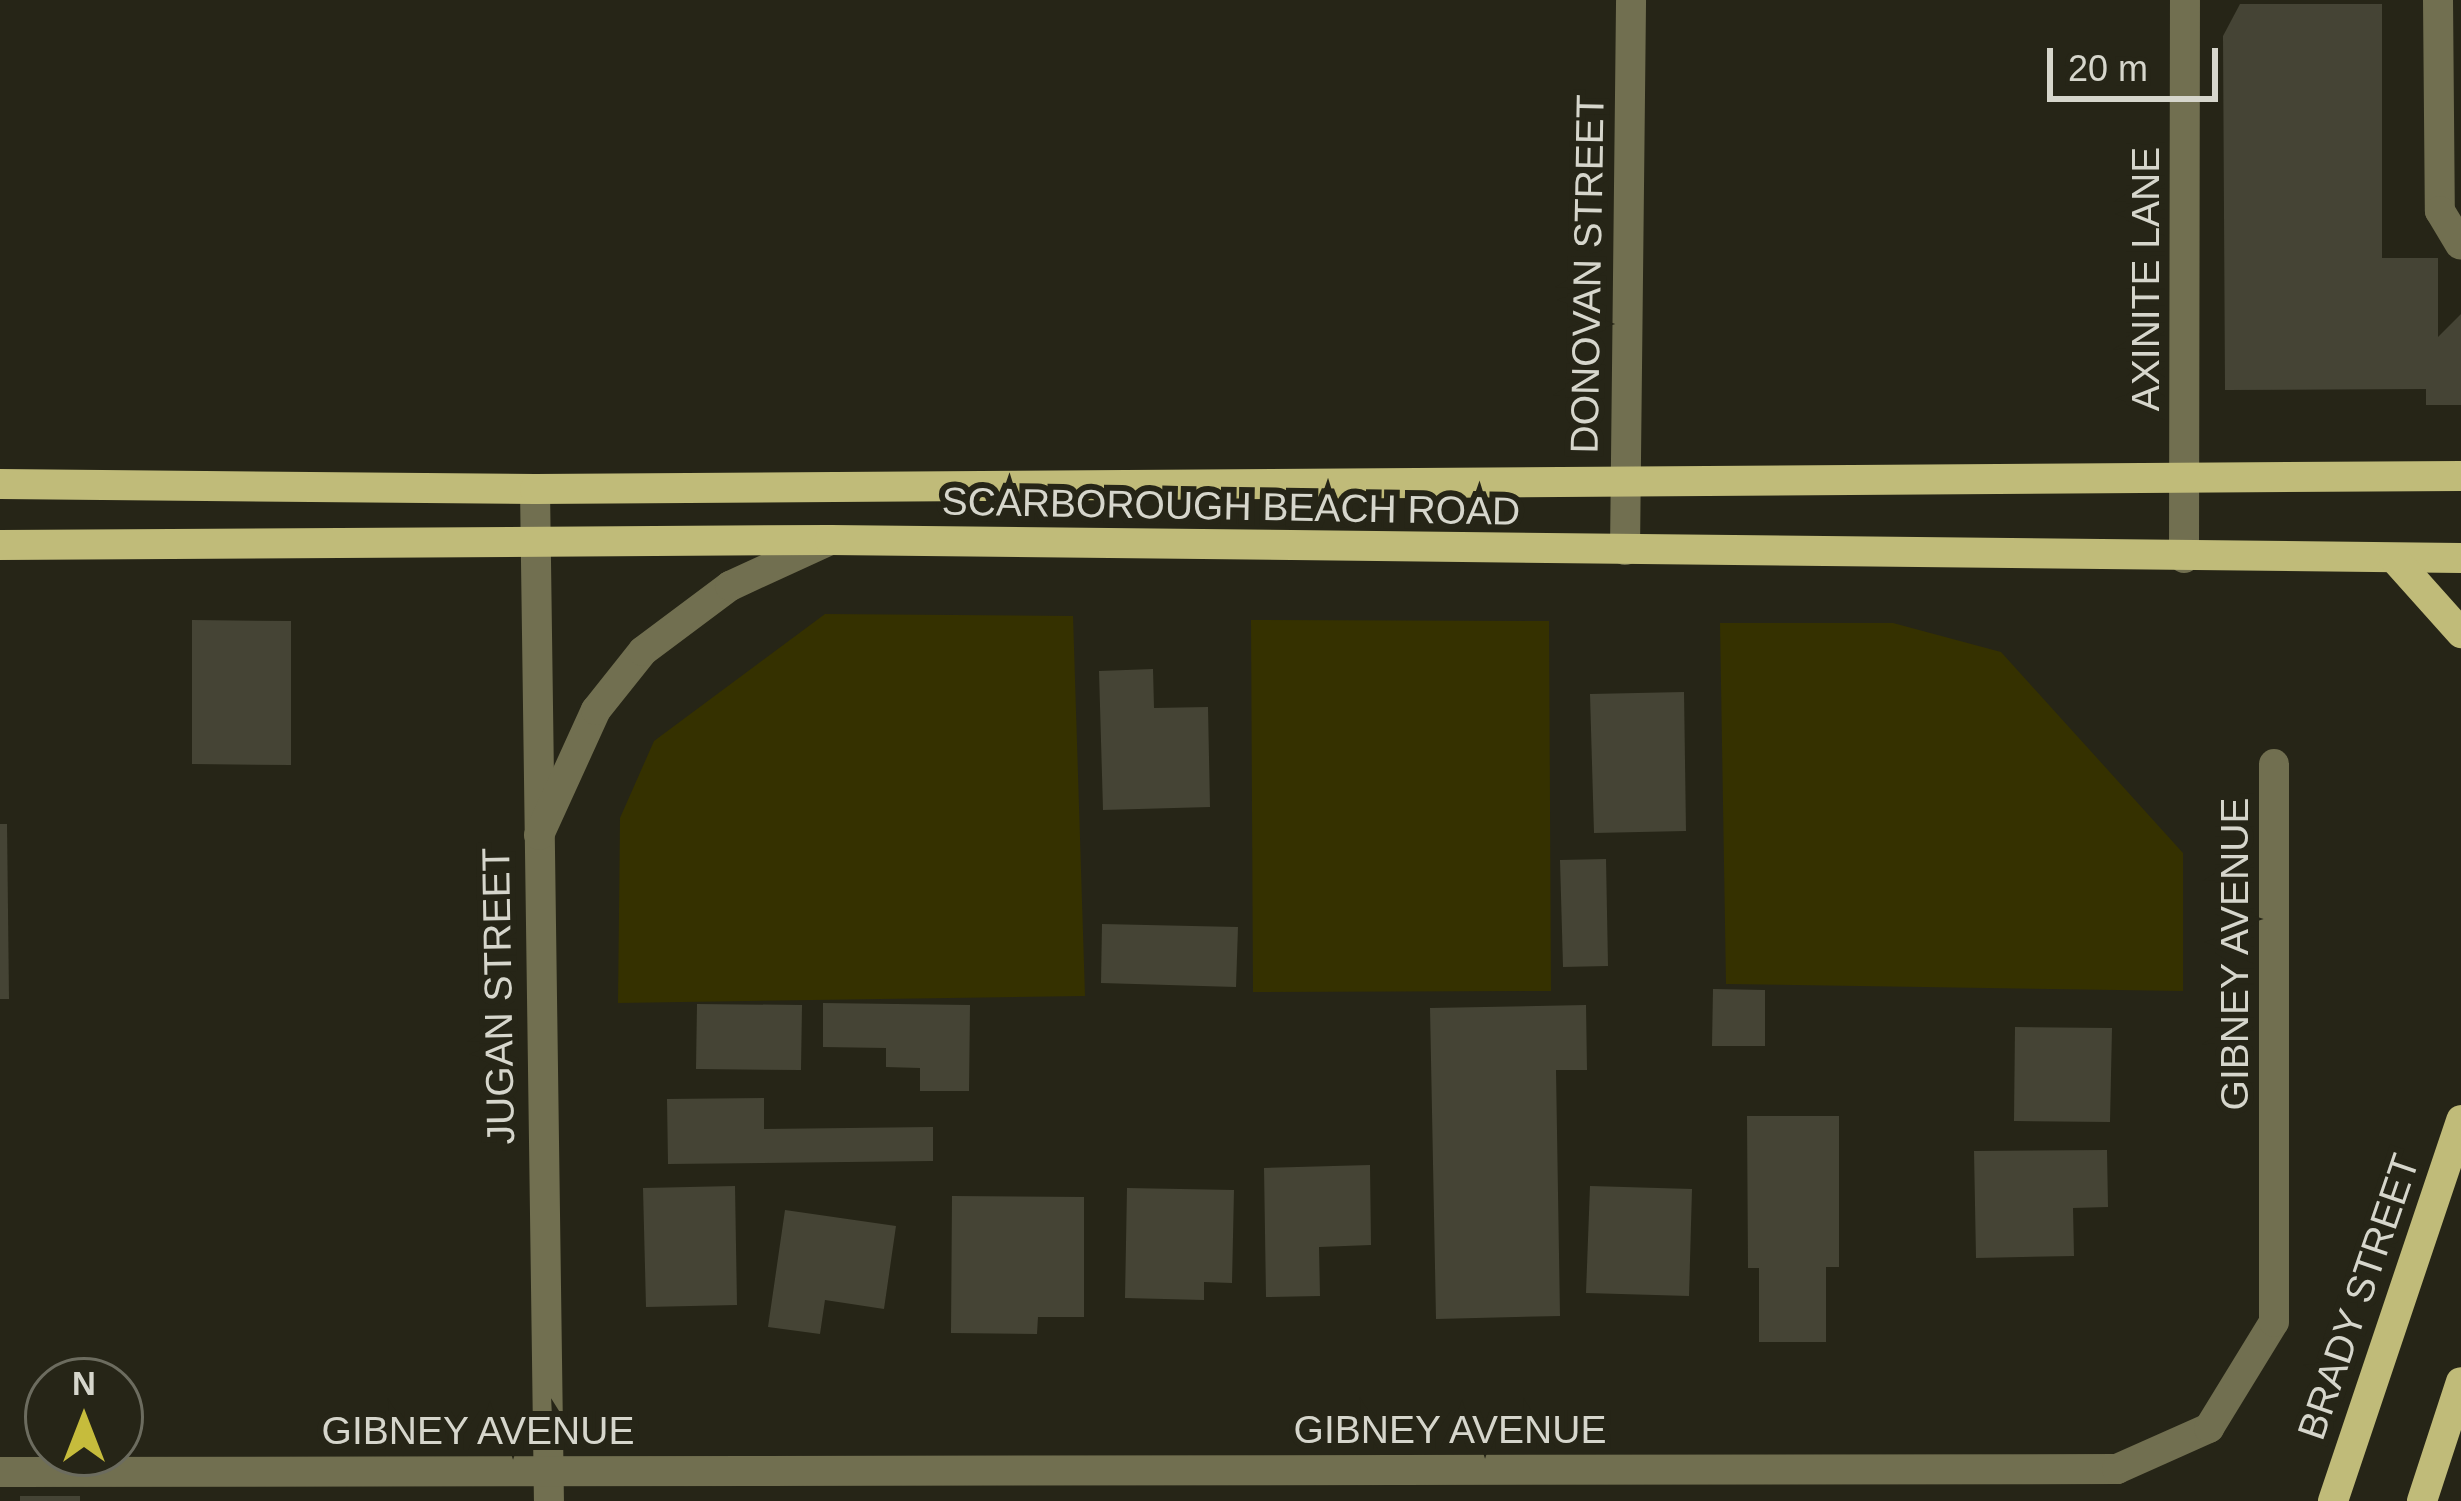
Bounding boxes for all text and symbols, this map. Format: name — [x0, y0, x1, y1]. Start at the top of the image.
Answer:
scale bar — [2053, 24, 2224, 98]
text: 20 m — [2068, 48, 2148, 89]
street label: DONOVAN STREET — [1561, 94, 1615, 454]
street label: AXINITE LANE — [2123, 147, 2169, 411]
street label: SCARBOROUGH BEACH ROAD — [941, 479, 1521, 535]
street label: GIBNEY AVENUE — [2212, 796, 2258, 1112]
street label: JUGAN STREET — [473, 847, 525, 1145]
street label: BRADY STREET — [2288, 1148, 2430, 1446]
north arrow — [24, 1357, 144, 1477]
text: N — [72, 1365, 96, 1402]
street label: GIBNEY AVENUE — [1292, 1407, 1608, 1453]
street label: GIBNEY AVENUE — [320, 1408, 636, 1454]

